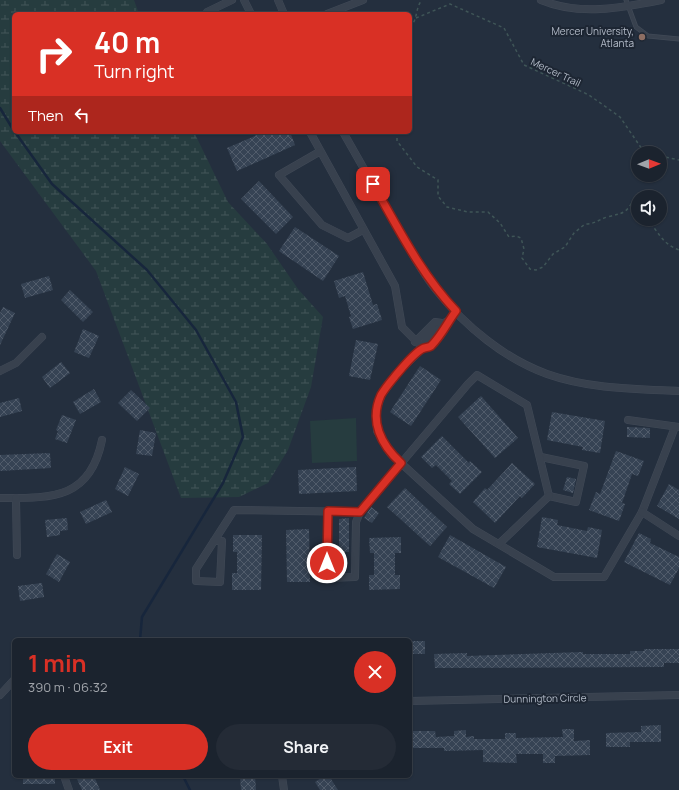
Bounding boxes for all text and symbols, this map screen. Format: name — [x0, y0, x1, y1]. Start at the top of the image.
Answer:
text: 40 m — [94, 23, 160, 61]
place label: Mercer University, Atlanta — [551, 24, 634, 50]
icon: right — [28, 28, 80, 80]
marker: Mercer University, Atlanta — [637, 32, 647, 42]
street label: Mercer Trail — [529, 54, 583, 90]
text: Turn right — [94, 59, 175, 83]
icon: left — [71, 104, 93, 126]
text: Then — [28, 105, 63, 126]
north arrow — [631, 146, 667, 182]
map controls — [631, 146, 667, 226]
pin — [356, 167, 390, 201]
icon: arrive — [362, 173, 384, 195]
button: sound — [631, 190, 667, 226]
position arrow — [306, 542, 348, 584]
text: 1 min — [28, 646, 87, 679]
button: close — [354, 651, 396, 693]
text: 390 m · 06:32 — [28, 678, 107, 696]
street label: Dunnington Circle — [503, 690, 587, 706]
button: Exit — [28, 724, 208, 770]
button: Share — [216, 724, 396, 770]

